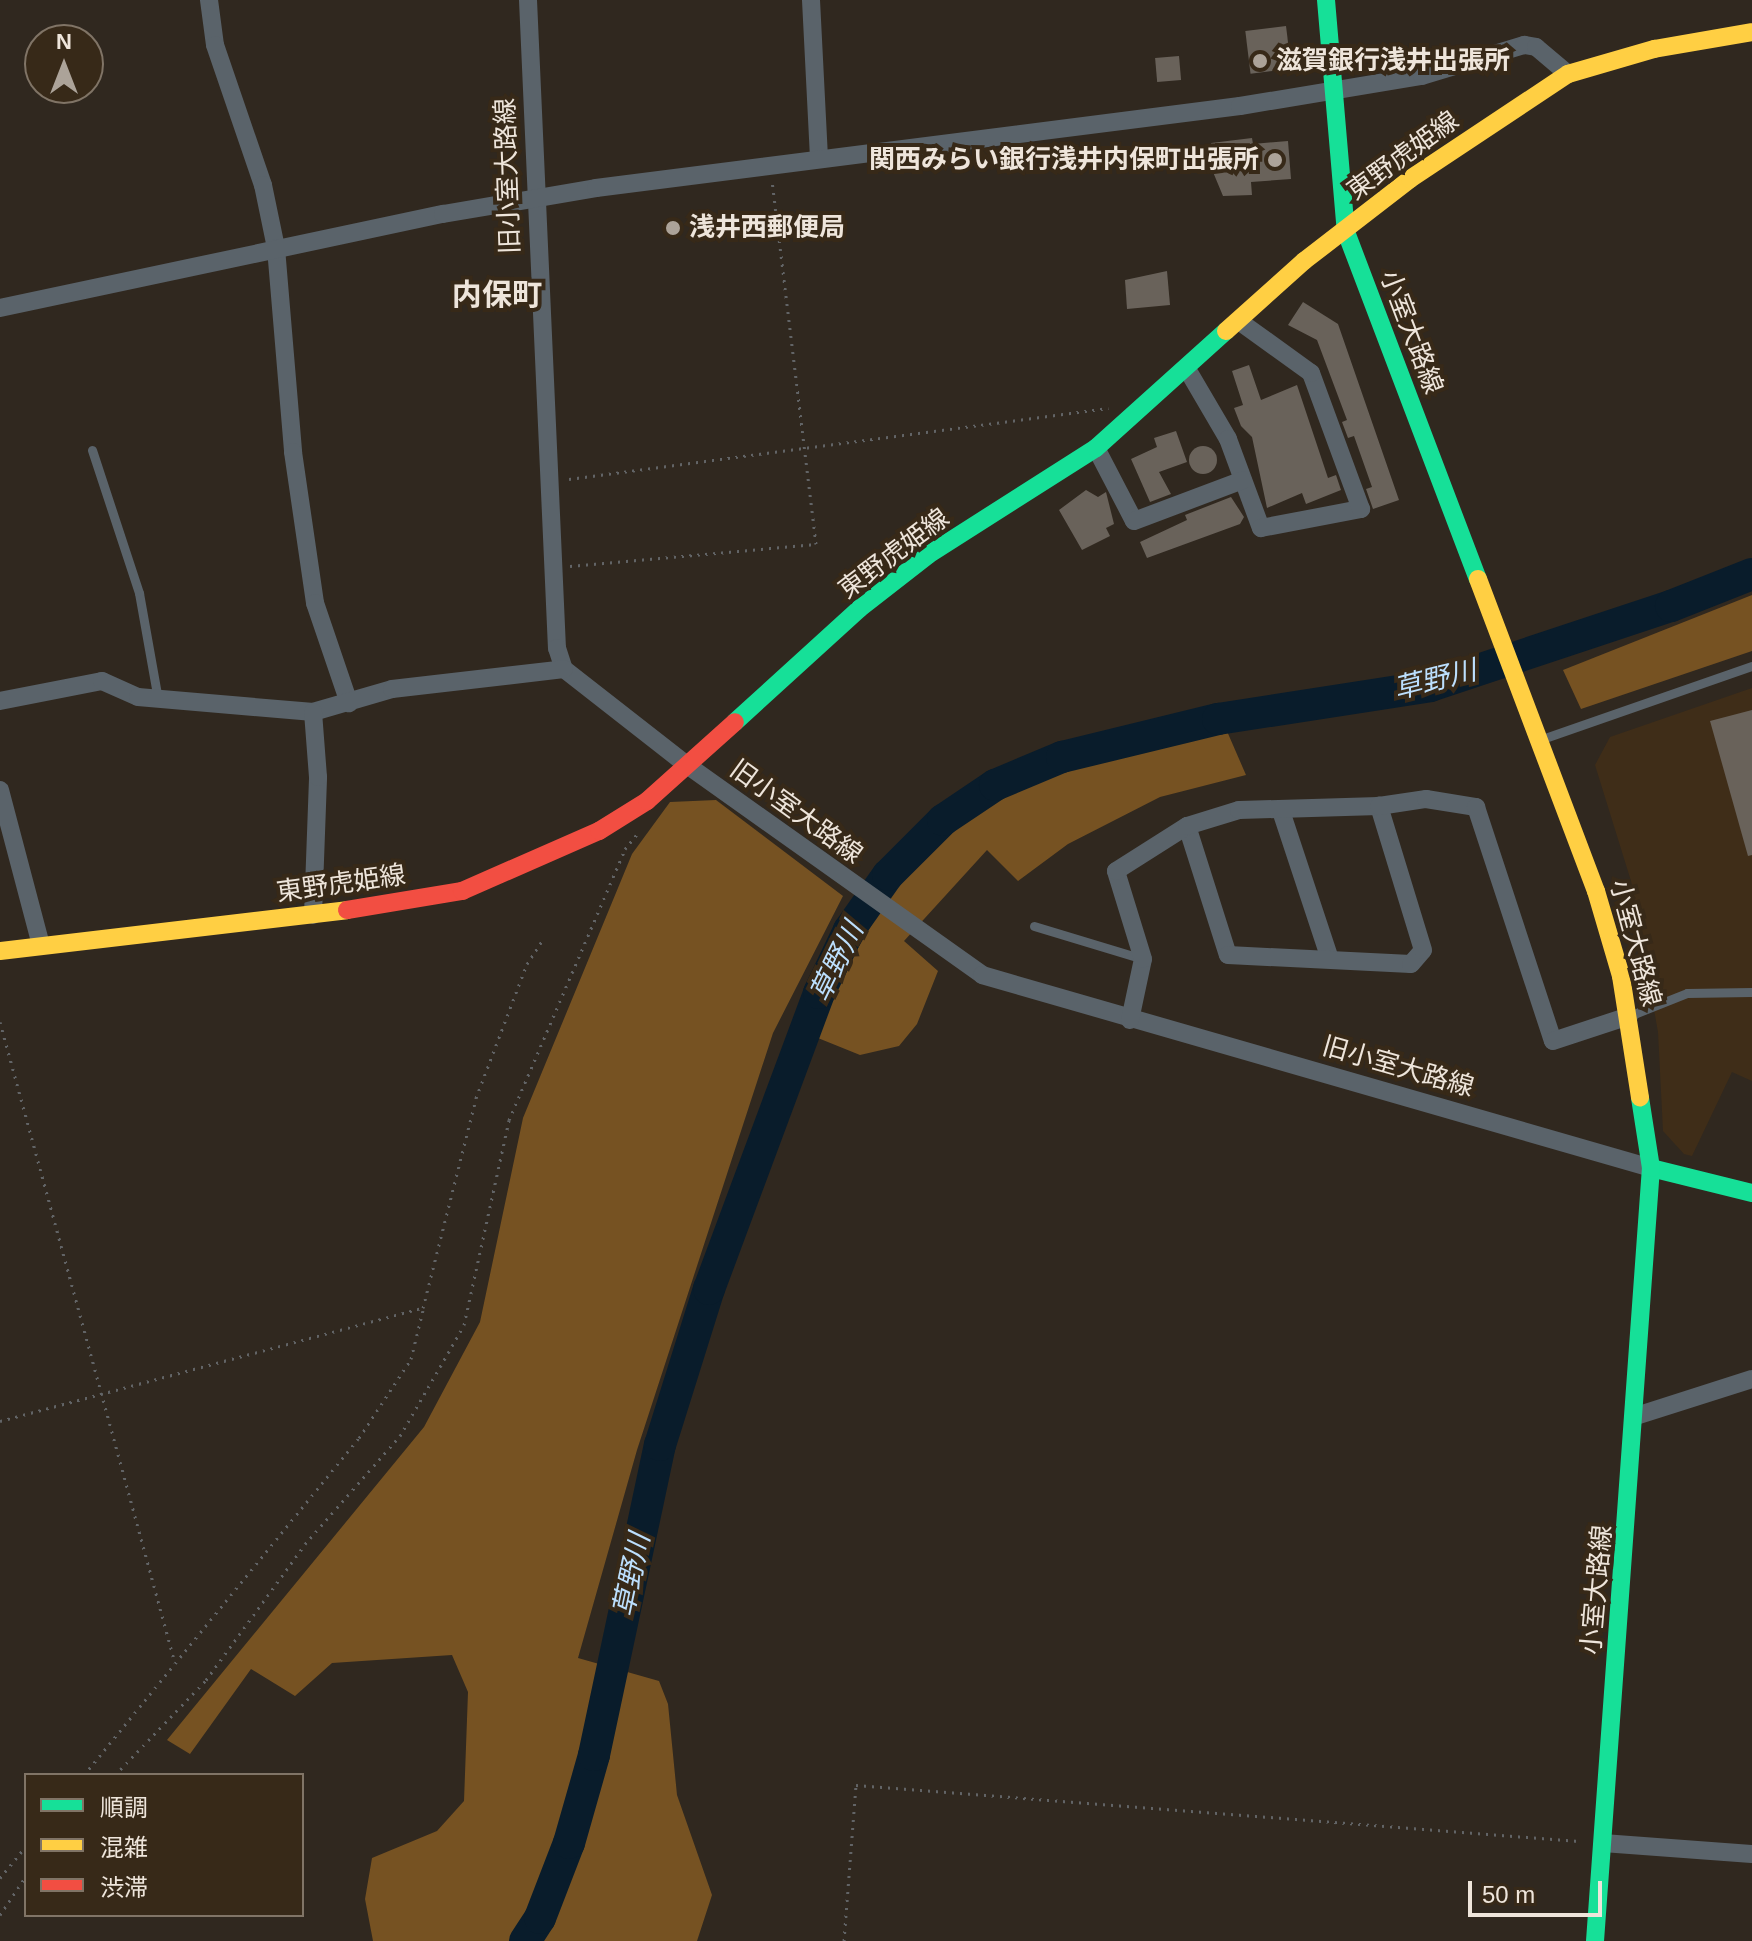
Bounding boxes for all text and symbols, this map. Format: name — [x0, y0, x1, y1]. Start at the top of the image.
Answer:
north arrow — [24, 24, 104, 104]
text: N — [56, 29, 72, 54]
place label: 滋賀銀行浅井出張所 — [1276, 45, 1510, 77]
marker: 滋賀銀行浅井出張所 — [1251, 52, 1269, 70]
street label: 旧小室大路線 — [490, 98, 526, 254]
street label: 東野虎姫線 — [1341, 105, 1465, 207]
place label: 関西みらい銀行浅井内保町出張所 — [869, 144, 1259, 176]
marker: 関西みらい銀行浅井内保町出張所 — [1266, 151, 1284, 169]
place label: 浅井西郵便局 — [689, 212, 845, 244]
marker: 浅井西郵便局 — [664, 219, 682, 237]
street label: 小室大路線 — [1373, 266, 1449, 398]
district label: 内保町 — [452, 277, 542, 313]
street label: 東野虎姫線 — [833, 502, 955, 606]
water label: 草野川 — [1390, 654, 1480, 706]
street label: 旧小室大路線 — [724, 754, 868, 870]
street label: 東野虎姫線 — [274, 860, 408, 908]
street label: 小室大路線 — [1603, 876, 1667, 1010]
water label: 草野川 — [803, 917, 871, 1007]
street label: 旧小室大路線 — [1319, 1031, 1477, 1103]
street label: 小室大路線 — [1576, 1524, 1618, 1656]
water label: 草野川 — [607, 1530, 657, 1620]
legend — [24, 1773, 304, 1917]
text: 順調 — [100, 1794, 148, 1821]
text: 混雑 — [100, 1834, 148, 1861]
scale bar — [1472, 1865, 1606, 1915]
text: 渋滞 — [100, 1874, 148, 1901]
text: 50 m — [1482, 1881, 1535, 1908]

